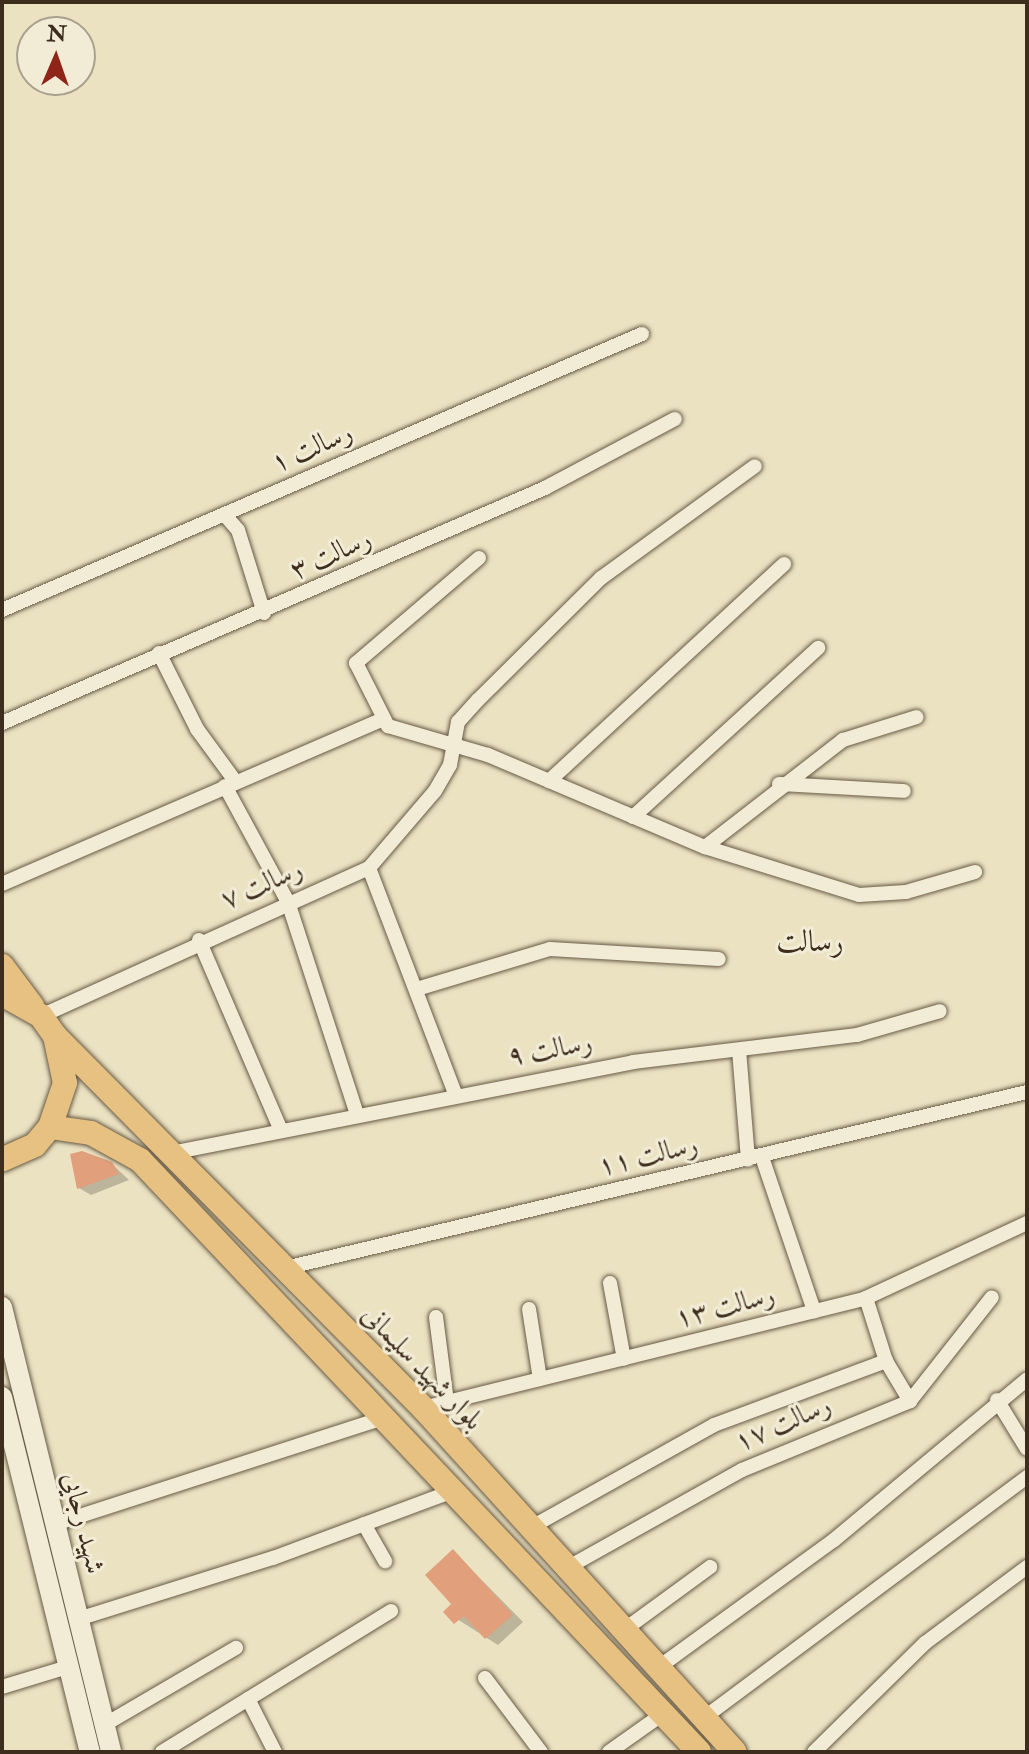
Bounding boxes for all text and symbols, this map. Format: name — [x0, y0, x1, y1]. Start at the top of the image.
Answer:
north arrow — [16, 16, 96, 96]
text: N — [46, 20, 67, 48]
street label: رسالت ۱ — [266, 416, 358, 480]
street label: رسالت ۳ — [285, 522, 377, 588]
street label: رسالت ۷ — [216, 853, 308, 917]
district label: رسالت — [776, 924, 844, 960]
street label: رسالت ۹ — [505, 1026, 595, 1074]
street label: رسالت ۱۱ — [595, 1128, 701, 1184]
street label: رسالت ۱۳ — [672, 1278, 778, 1336]
street label: بلوار شهید سلیمانی — [354, 1298, 490, 1438]
street label: رسالت ۱۷ — [730, 1389, 836, 1459]
street label: شهید رجایی — [54, 1469, 112, 1577]

